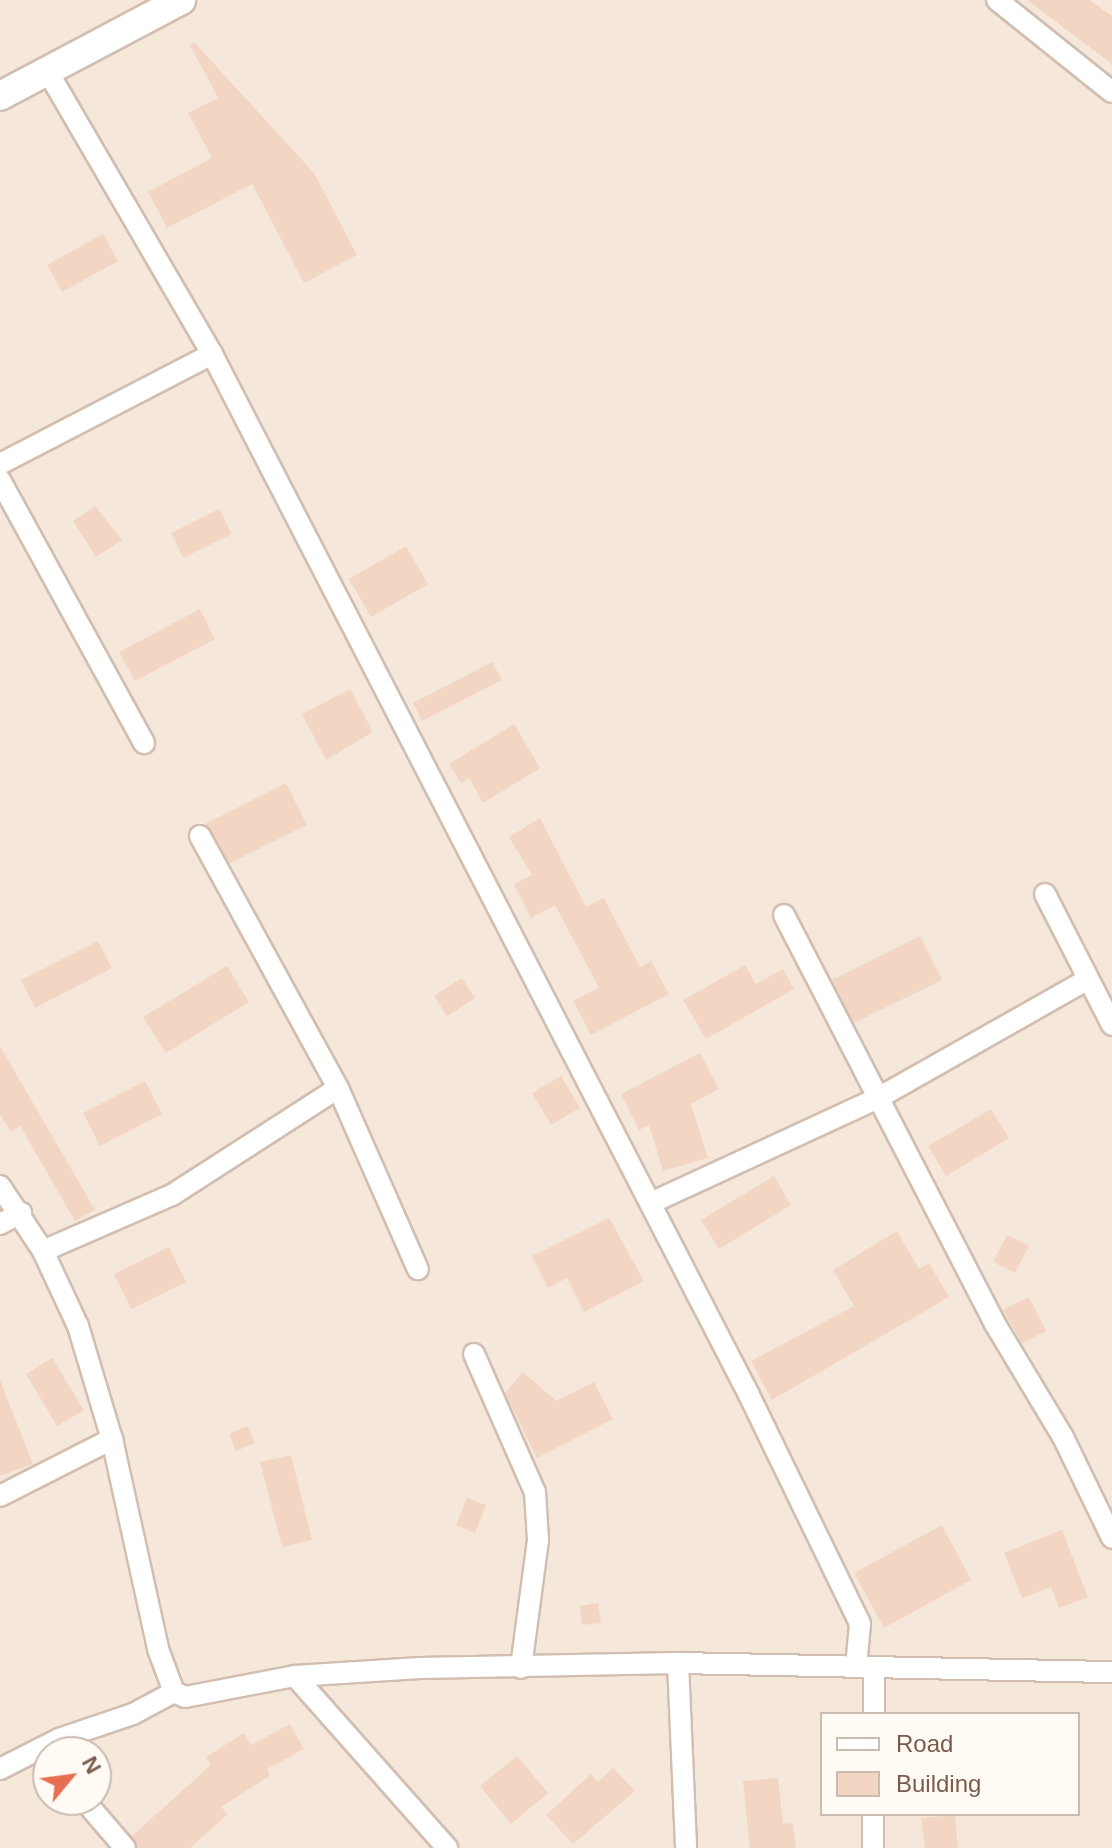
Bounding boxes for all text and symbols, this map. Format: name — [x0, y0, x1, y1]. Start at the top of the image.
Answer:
legend — [820, 1712, 1080, 1816]
text: Road — [896, 1730, 953, 1757]
north arrow — [32, 1736, 112, 1816]
text: N — [77, 1752, 106, 1778]
text: Building — [896, 1770, 981, 1797]

